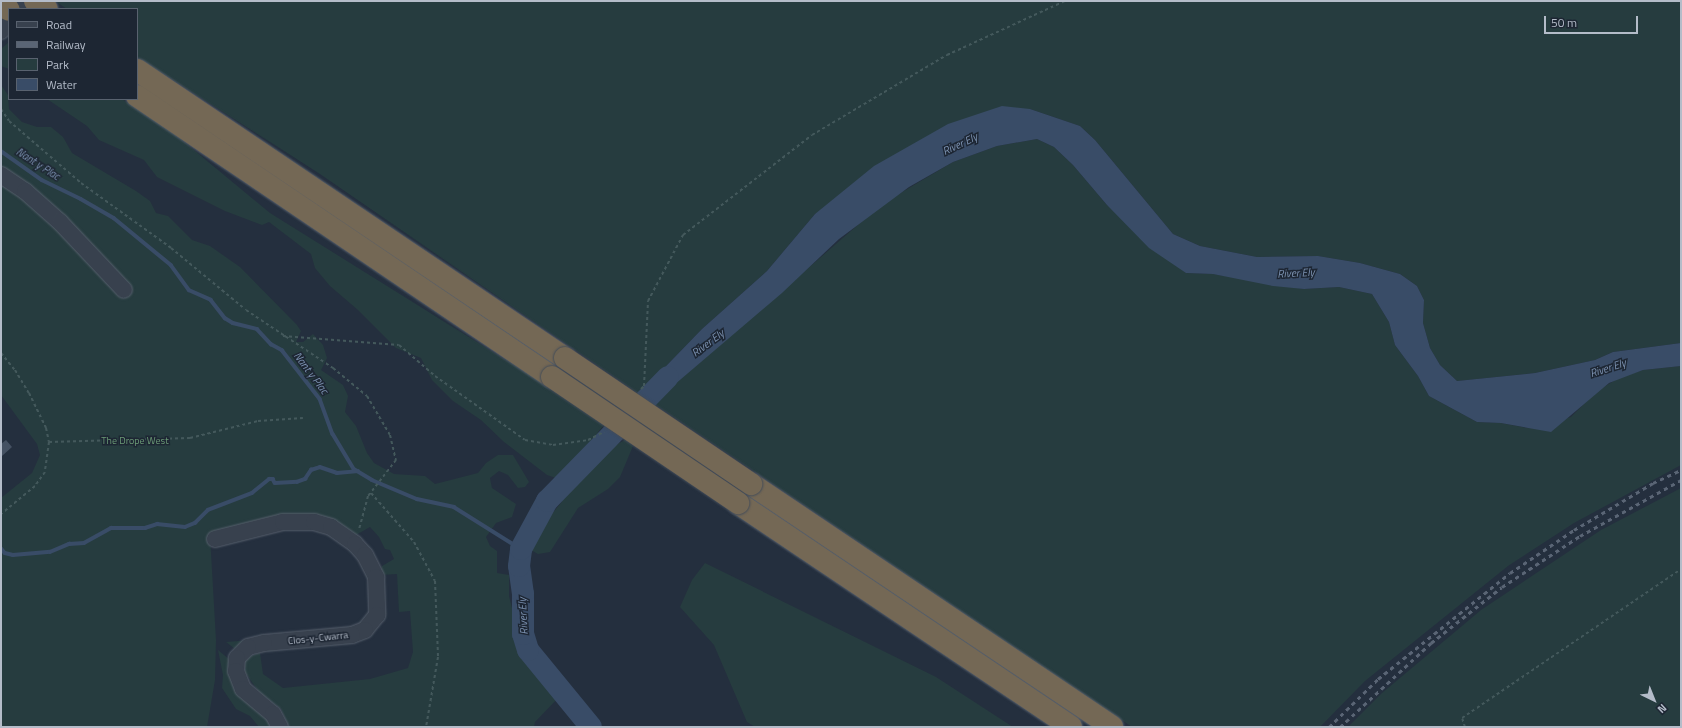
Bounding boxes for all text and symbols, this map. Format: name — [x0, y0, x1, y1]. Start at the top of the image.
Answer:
legend — [8, 8, 138, 100]
scale bar — [1546, 8, 1640, 34]
text: 50 m — [1551, 13, 1577, 32]
text: Road — [46, 15, 72, 34]
text: Railway — [46, 35, 86, 54]
text: Park — [46, 55, 69, 74]
text: Water — [46, 75, 77, 94]
water label: River Ely — [940, 130, 980, 158]
water label: Nant y Plac — [14, 145, 62, 183]
water label: River Ely — [1277, 265, 1315, 281]
water label: River Ely — [689, 327, 727, 359]
water label: Nant y Plac — [291, 349, 331, 397]
water label: River Ely — [1588, 356, 1628, 380]
park label: The Drope West — [101, 435, 169, 447]
water label: River Ely — [515, 597, 531, 635]
street label: Clos-y-Cwarra — [287, 629, 349, 647]
north arrow — [1634, 680, 1674, 720]
text: N — [1654, 700, 1670, 717]

